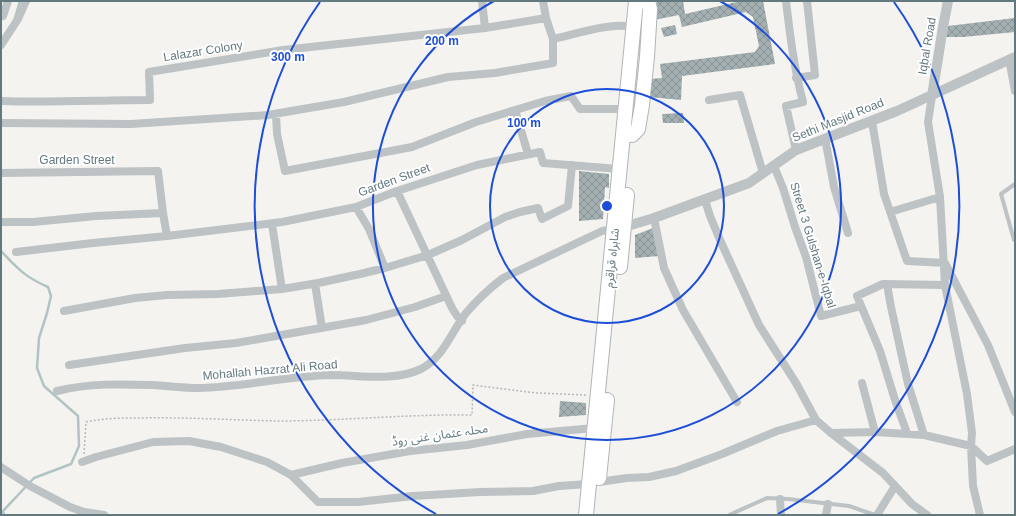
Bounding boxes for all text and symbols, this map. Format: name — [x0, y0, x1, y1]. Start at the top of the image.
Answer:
street label: Iqbal Road — [915, 16, 939, 76]
text: 200 m — [425, 34, 459, 48]
street label: Lalazar Colony — [162, 38, 244, 64]
text: 300 m — [271, 50, 305, 64]
street label: Sethi Masjid Road — [790, 95, 886, 145]
text: 100 m — [507, 116, 541, 130]
street label: Garden Street — [39, 153, 115, 167]
street label: Garden Street — [356, 160, 432, 199]
street label: Street 3 Gulshan-e-Iqbal — [787, 180, 839, 310]
centre of rings — [600, 199, 614, 213]
street label: شاہراہ قراقرم — [602, 228, 624, 289]
street label: Mohallah Hazrat Ali Road — [202, 357, 338, 383]
street label: محلہ عثمان غنی روڈ — [391, 421, 489, 449]

